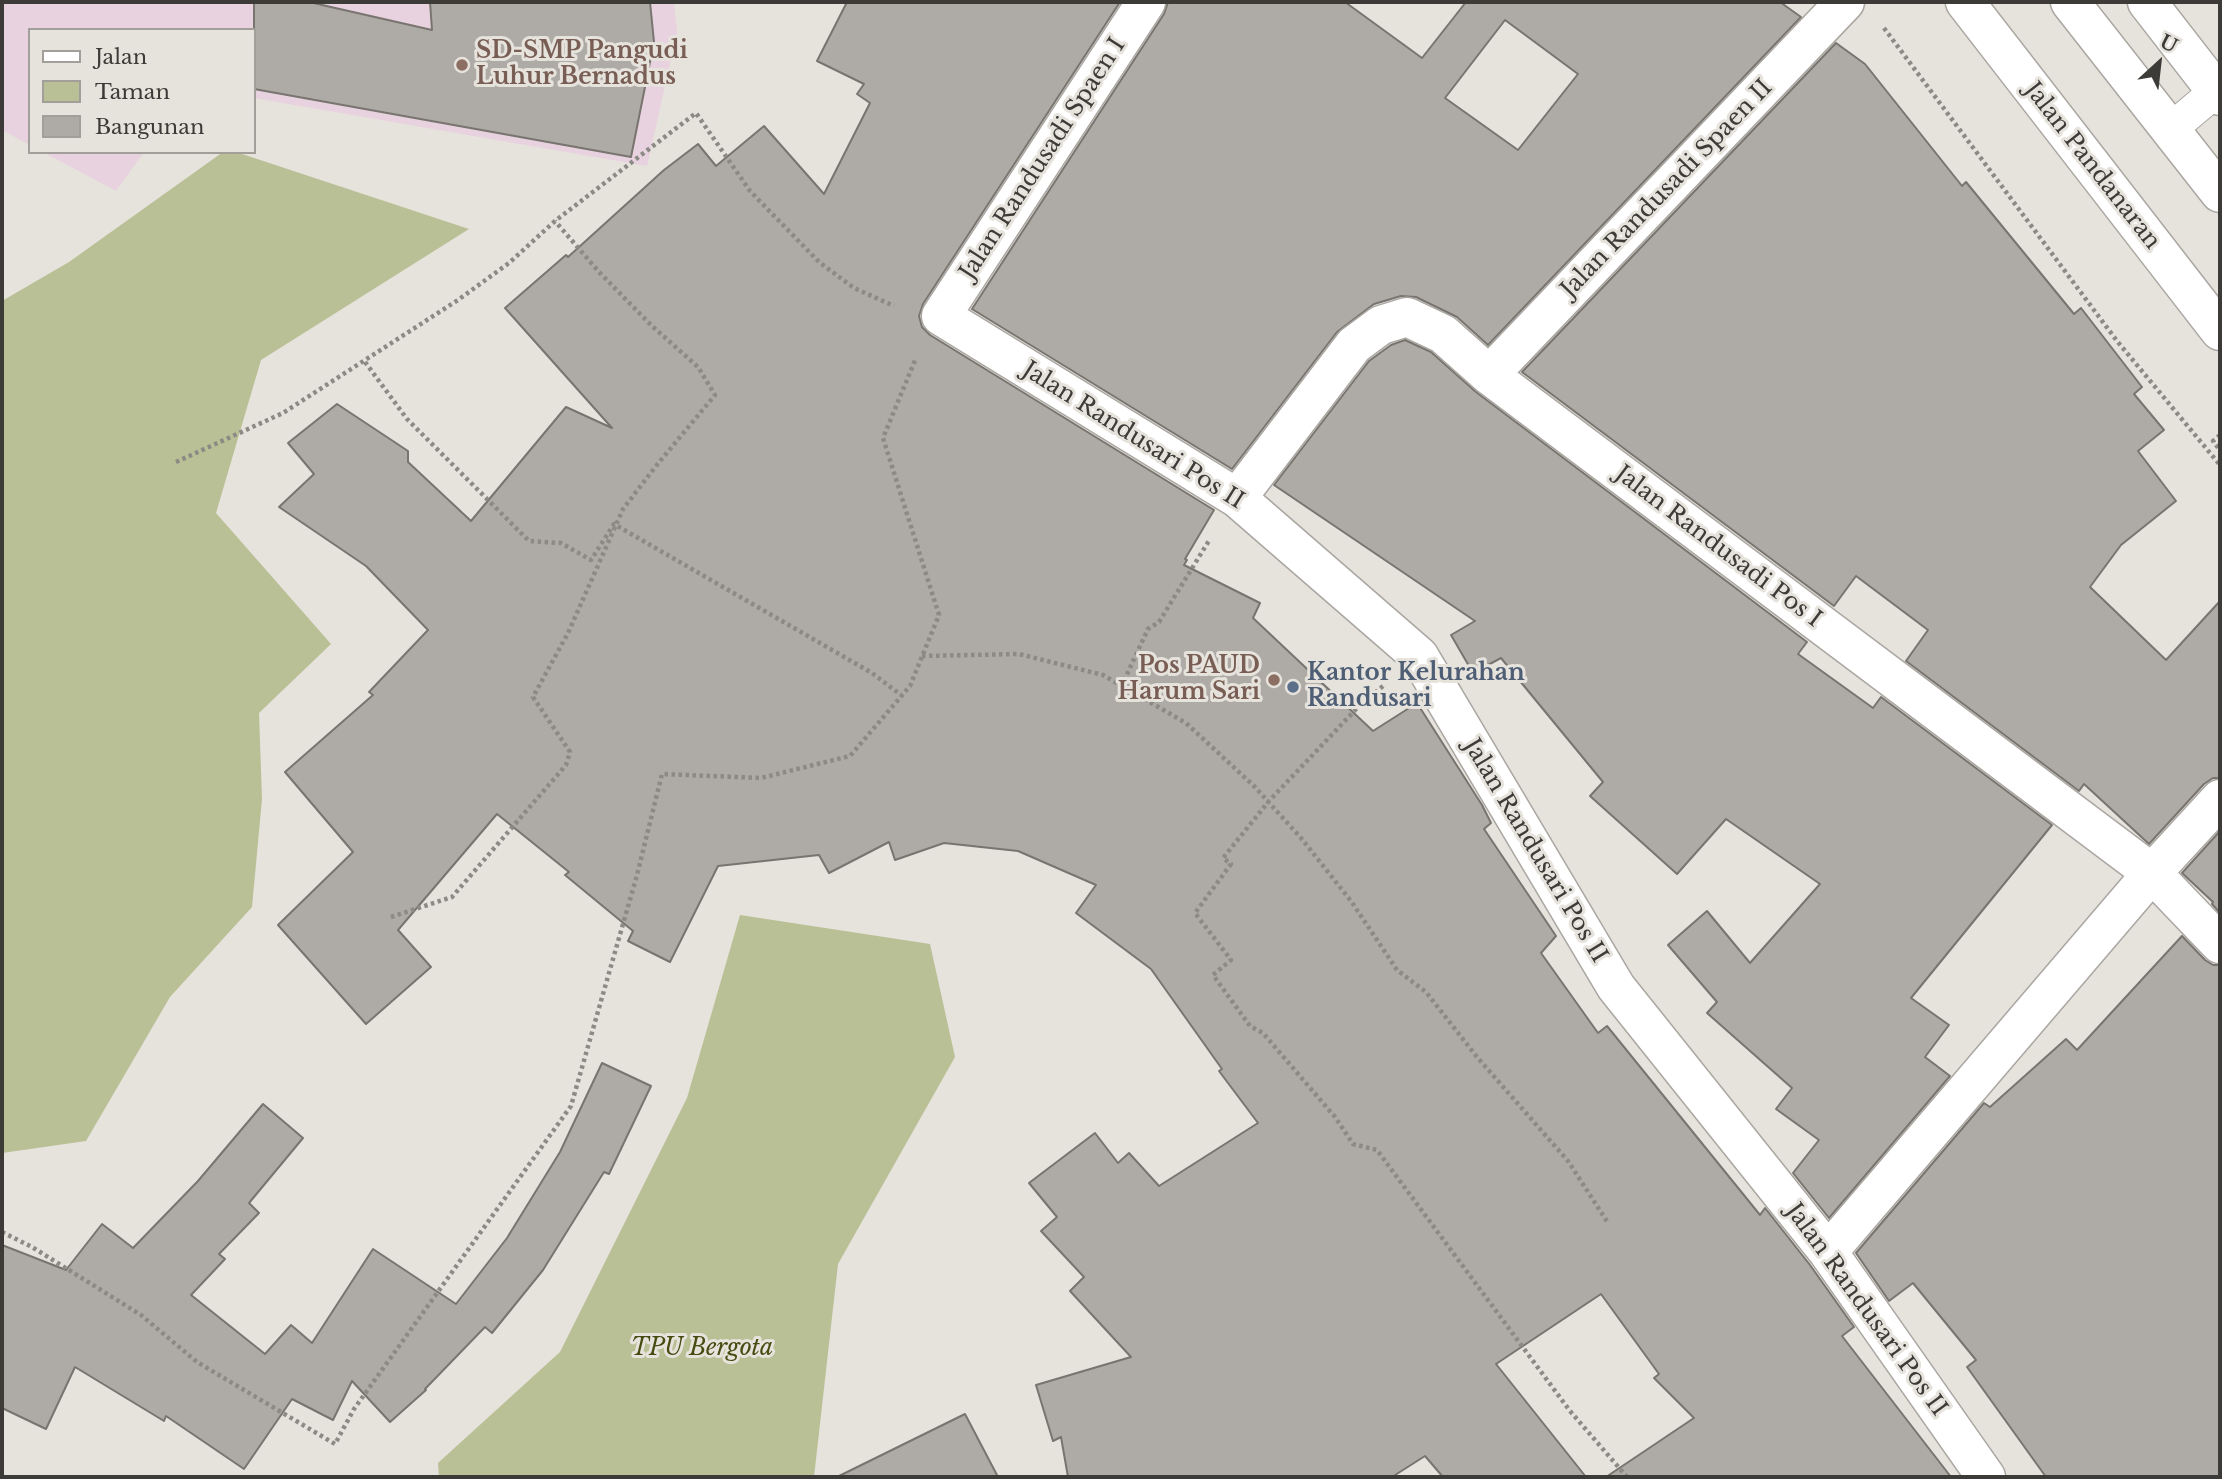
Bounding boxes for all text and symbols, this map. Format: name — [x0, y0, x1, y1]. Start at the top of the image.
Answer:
legend — [28, 28, 256, 154]
north arrow — [2124, 28, 2194, 98]
text: U — [2156, 30, 2181, 58]
street label: Jalan Randusadi Spaen I — [954, 33, 1132, 285]
place label: SD-SMP Pangudi Luhur Bernadus — [476, 38, 688, 92]
text: Jalan — [95, 44, 147, 70]
marker: SD-SMP Pangudi Luhur Bernadus — [454, 57, 470, 73]
street label: Jalan Randusadi Spaen II — [1556, 74, 1778, 304]
street label: Jalan Pandanaran — [2018, 77, 2166, 255]
text: Taman — [95, 79, 170, 105]
text: Bangunan — [95, 114, 204, 140]
street label: Jalan Randusari Pos II — [1017, 356, 1249, 516]
street label: Jalan Randusadi Pos I — [1609, 460, 1827, 634]
place label: Pos PAUD Harum Sari — [1118, 653, 1260, 707]
place label: Kantor Kelurahan Randusari — [1307, 660, 1525, 714]
marker: Pos PAUD Harum Sari — [1266, 672, 1282, 688]
marker: Kantor Kelurahan Randusari — [1285, 679, 1301, 695]
street label: Jalan Randusari Pos II — [1457, 734, 1613, 968]
street label: Jalan Randusari Pos II — [1780, 1198, 1952, 1422]
park label: TPU Bergota — [631, 1335, 773, 1363]

